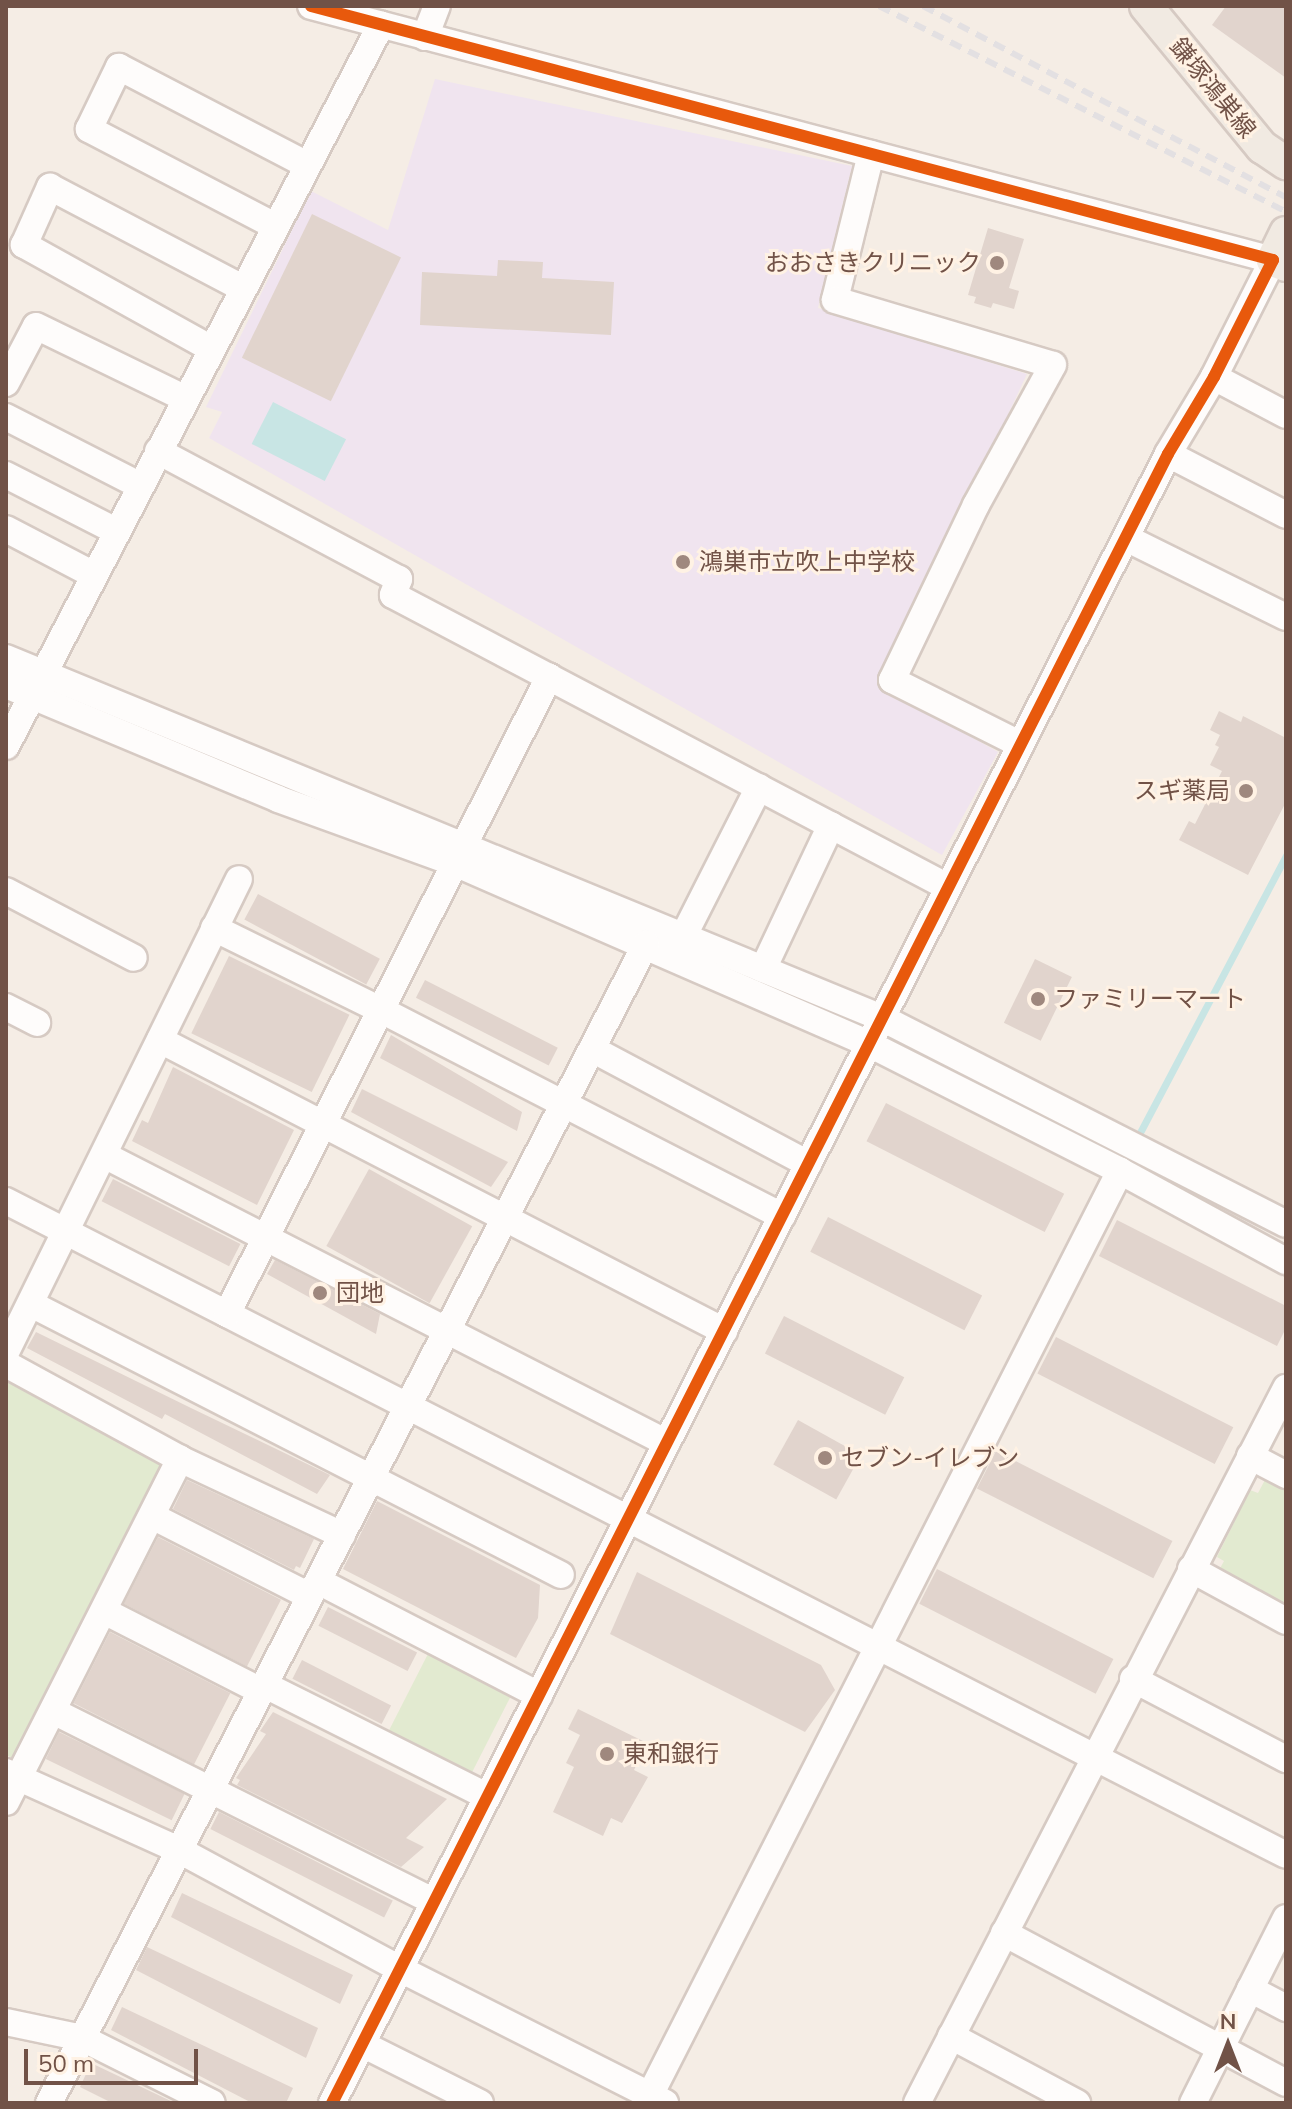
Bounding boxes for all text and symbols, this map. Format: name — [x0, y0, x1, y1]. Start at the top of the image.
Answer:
street label: 鎌塚鴻巣線 — [1164, 32, 1262, 144]
place label: おおさきクリニック — [765, 249, 981, 277]
marker: おおさきクリニック — [988, 254, 1006, 272]
place label: 鴻巣市立吹上中学校 — [699, 548, 915, 576]
marker: 鴻巣市立吹上中学校 — [674, 553, 692, 571]
place label: スギ薬局 — [1134, 777, 1230, 805]
marker: スギ薬局 — [1237, 782, 1255, 800]
place label: ファミリーマート — [1054, 985, 1246, 1013]
marker: ファミリーマート — [1029, 990, 1047, 1008]
place label: 団地 — [336, 1279, 384, 1307]
marker: 団地 — [311, 1284, 329, 1302]
place label: セブン-イレブン — [841, 1444, 1019, 1472]
marker: セブン-イレブン — [816, 1449, 834, 1467]
place label: 東和銀行 — [623, 1740, 719, 1768]
marker: 東和銀行 — [598, 1745, 616, 1763]
north arrow — [1188, 2005, 1268, 2085]
text: N — [1220, 2007, 1236, 2035]
scale bar — [28, 2033, 202, 2083]
text: 50 m — [38, 2048, 94, 2078]

